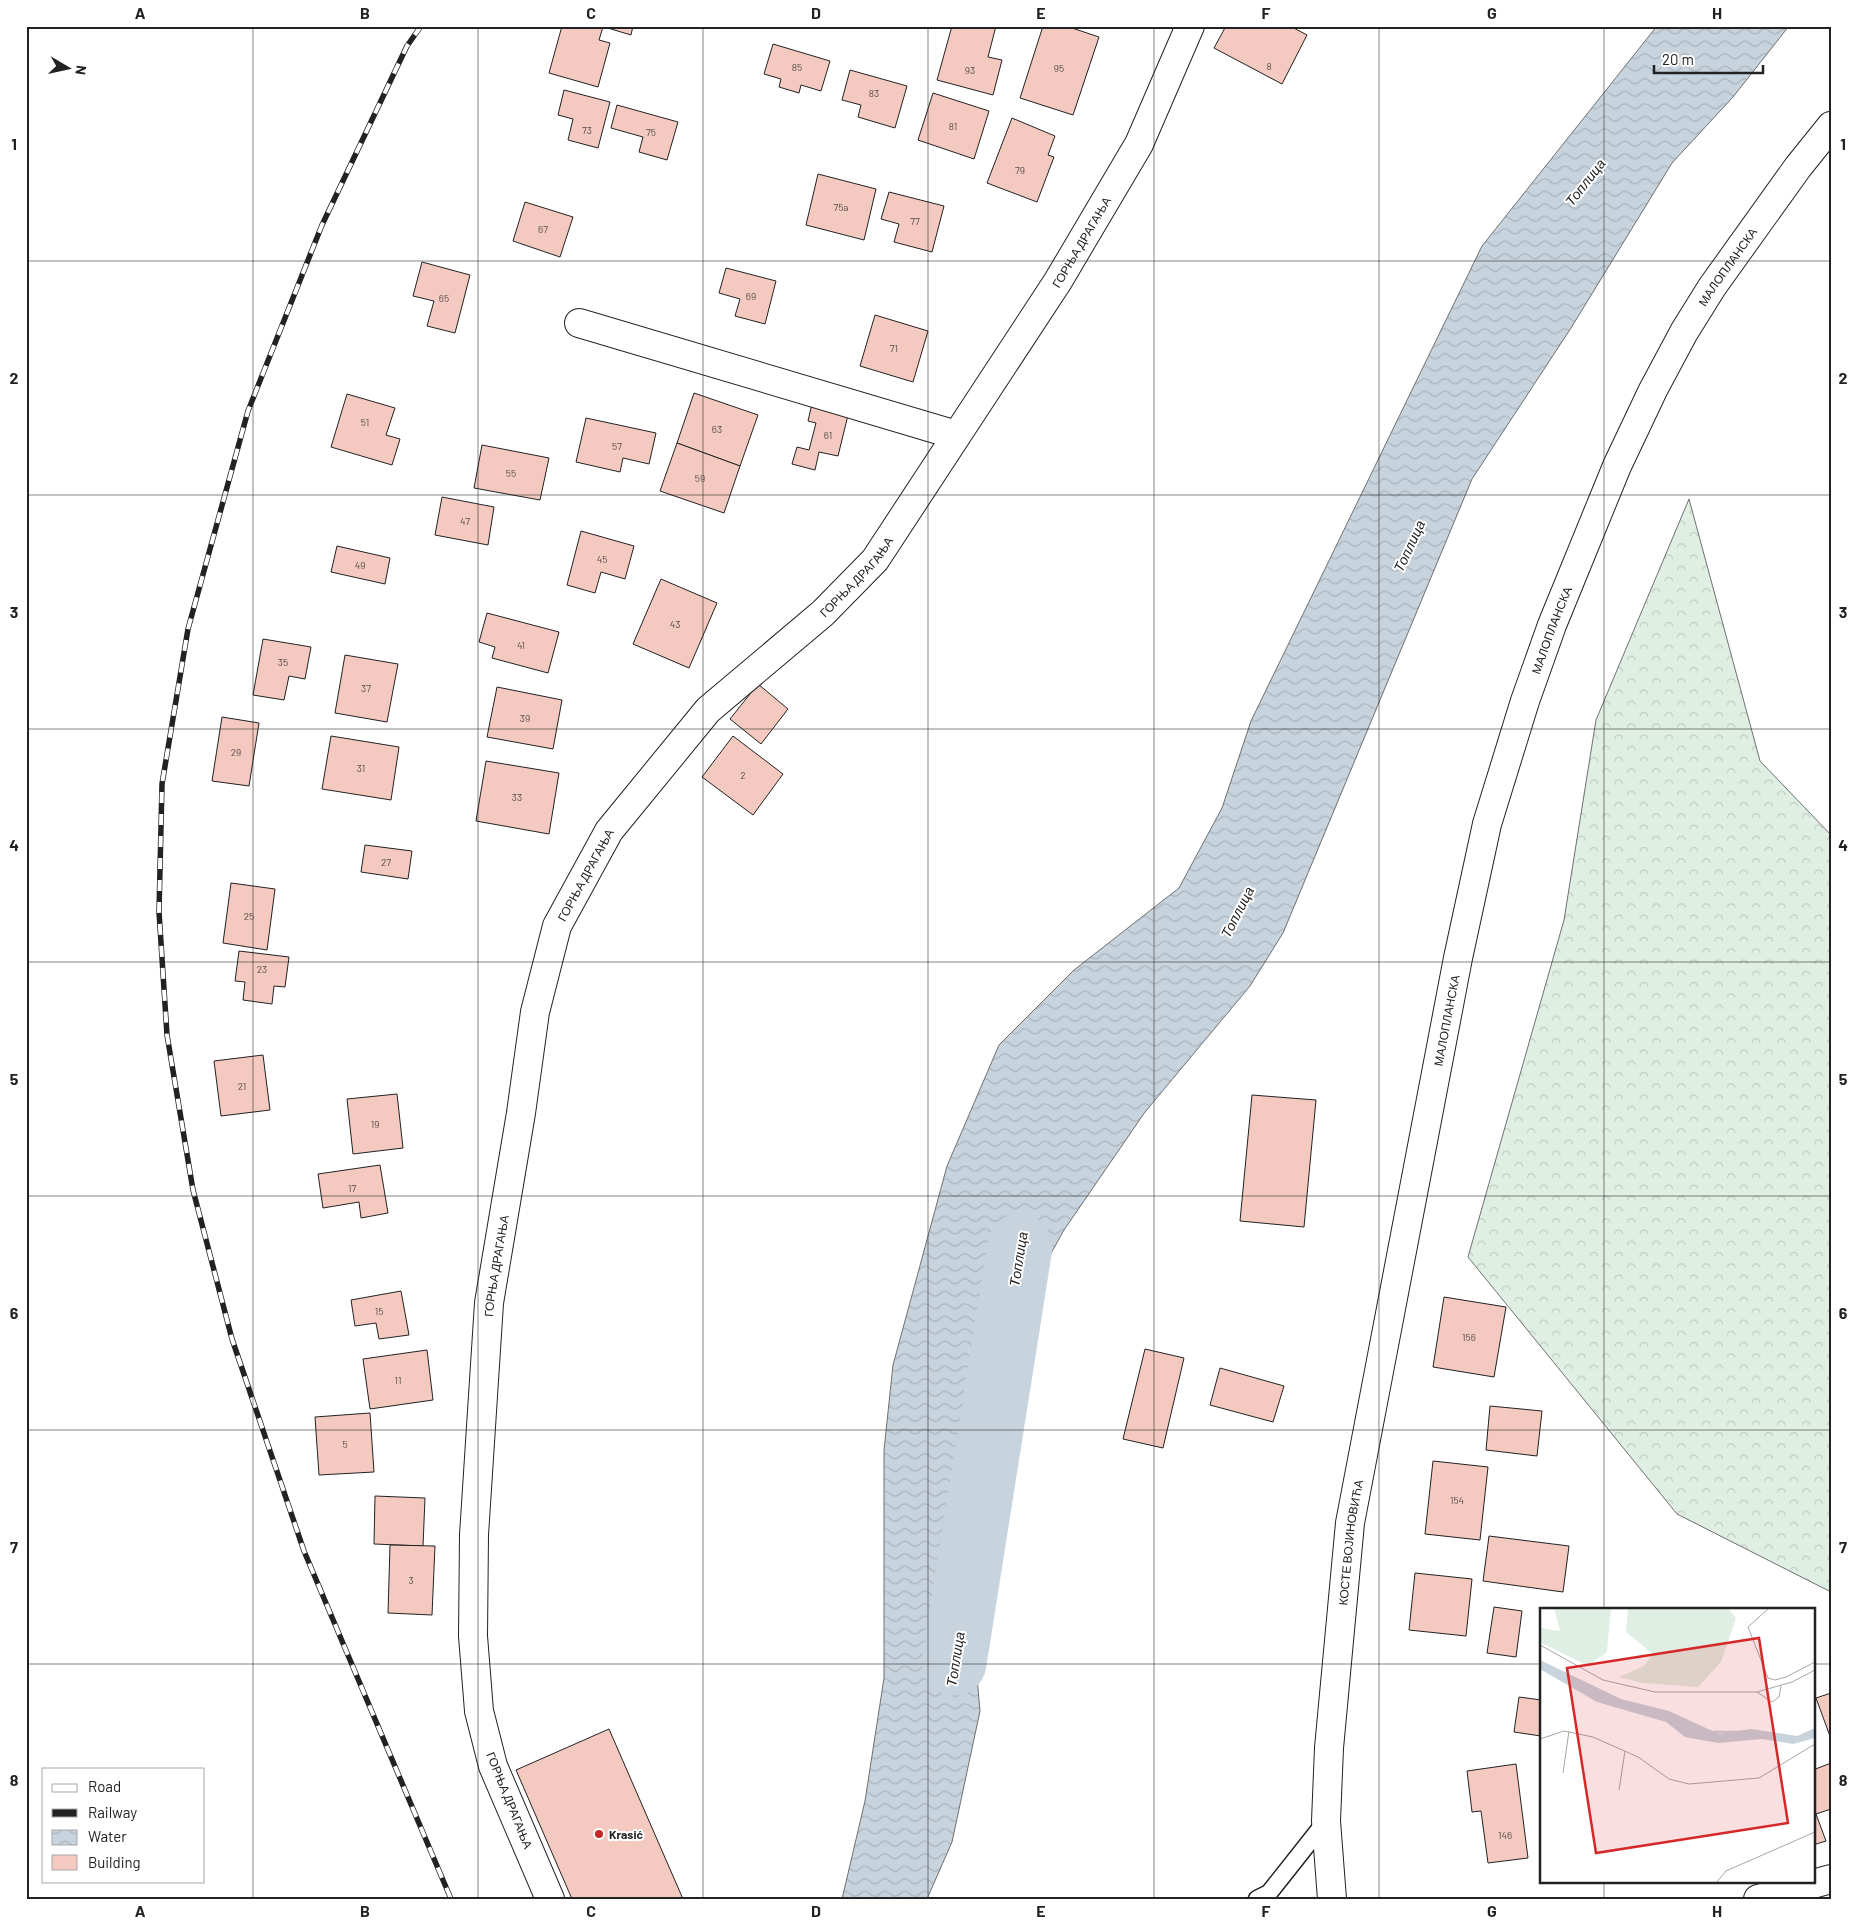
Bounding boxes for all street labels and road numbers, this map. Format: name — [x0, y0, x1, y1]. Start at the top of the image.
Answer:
street label: ГОРЊА ДРАГАЊА — [1049, 194, 1113, 290]
street label: МАЛОПЛАНСКА — [1695, 225, 1759, 308]
street label: ГОРЊА ДРАГАЊА — [816, 534, 895, 619]
street label: МАЛОПЛАНСКА — [1528, 584, 1574, 676]
street label: ГОРЊА ДРАГАЊА — [554, 826, 616, 923]
street label: МАЛОПЛАНСКА — [1431, 974, 1462, 1067]
street label: ГОРЊА ДРАГАЊА — [481, 1214, 511, 1317]
street label: КОСТЕ ВОЈИНОВИЋА — [1335, 1478, 1365, 1606]
street label: ГОРЊА ДРАГАЊА — [483, 1750, 536, 1851]

